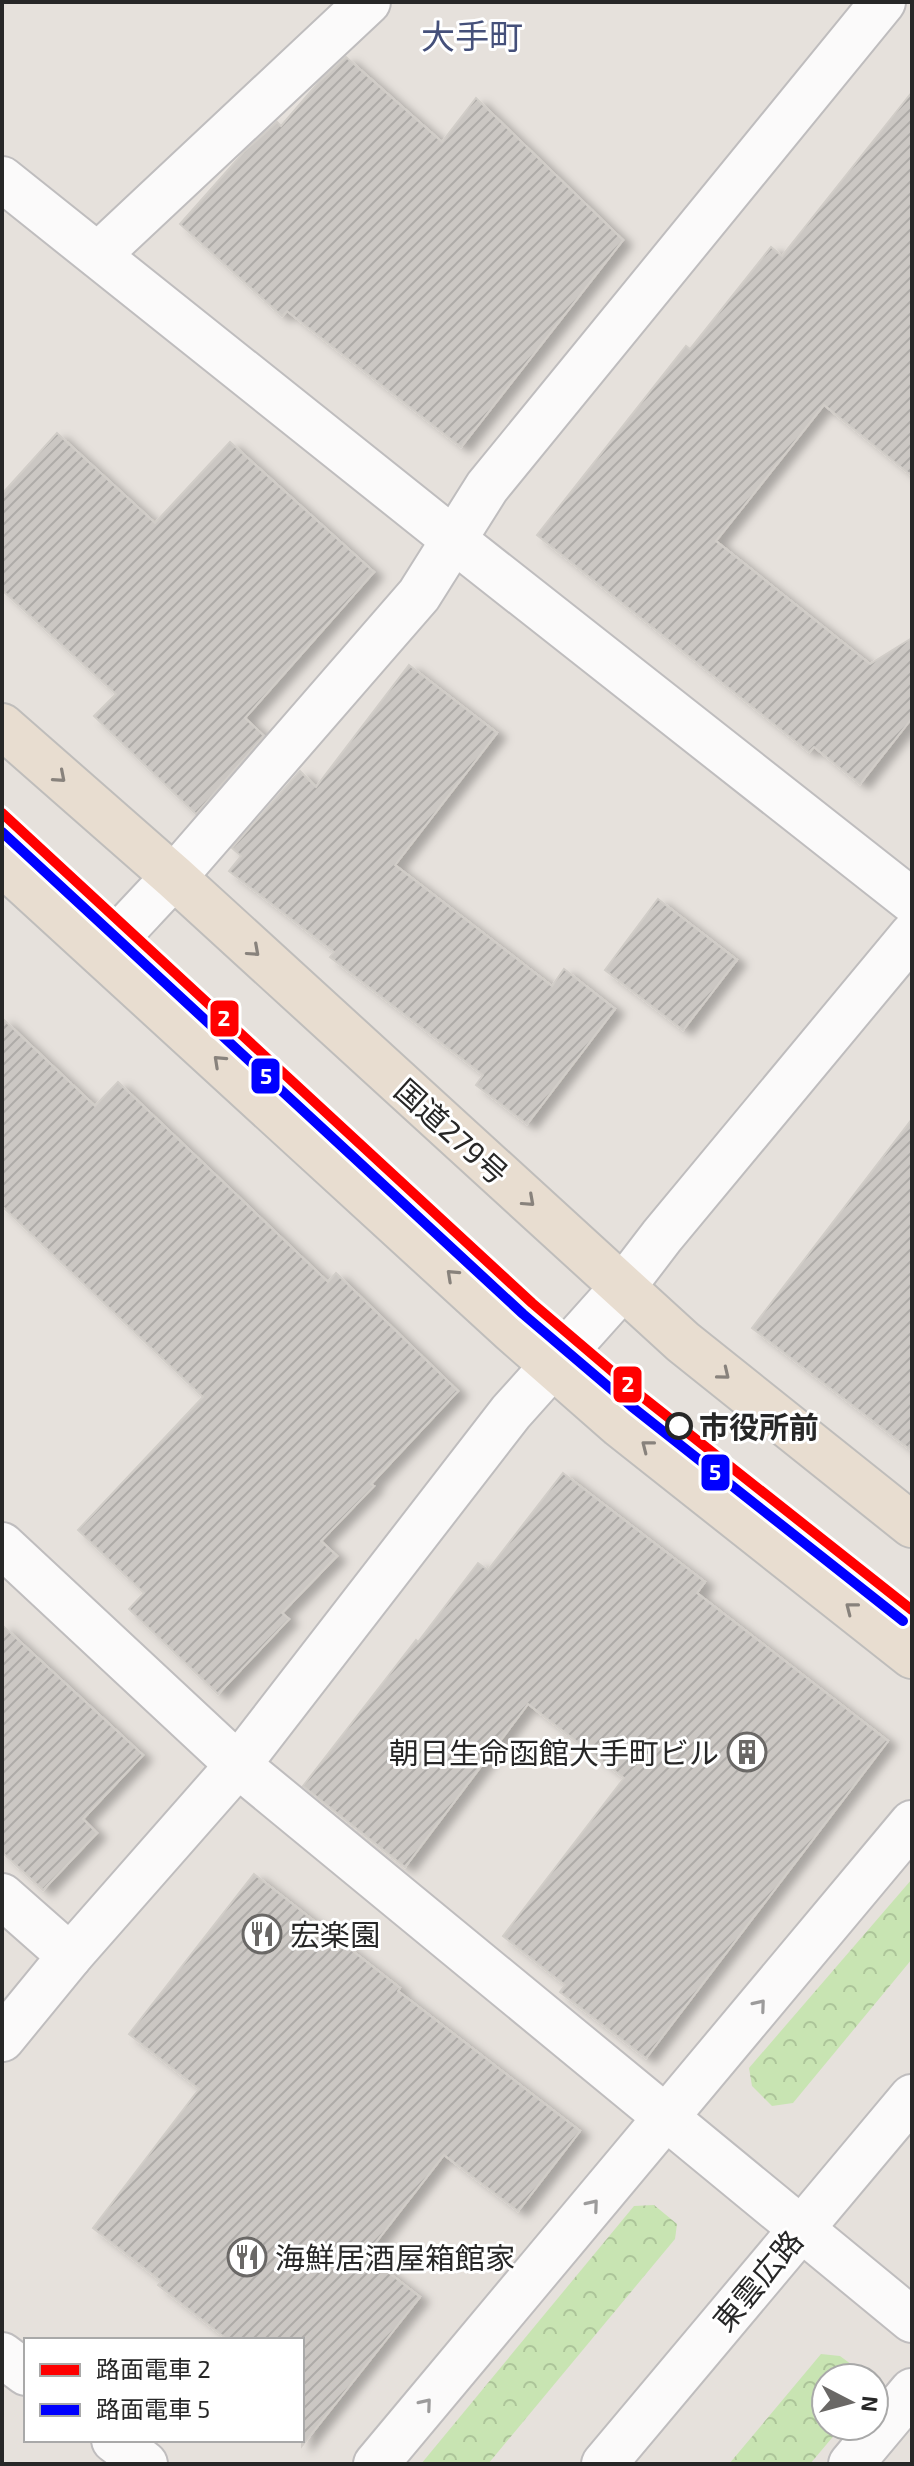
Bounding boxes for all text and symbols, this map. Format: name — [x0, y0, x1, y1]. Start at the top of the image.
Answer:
district label: 大手町 — [421, 15, 523, 56]
one-way arrow — [51, 768, 66, 782]
one-way arrow — [245, 941, 260, 955]
line badge: 2 — [209, 999, 240, 1038]
text: 2 — [218, 1004, 230, 1030]
one-way arrow — [214, 1056, 228, 1071]
line badge: 5 — [250, 1057, 281, 1095]
text: 5 — [260, 1062, 272, 1088]
street label: 国道279号 — [388, 1071, 516, 1191]
one-way arrow — [520, 1192, 535, 1206]
one-way arrow — [446, 1270, 461, 1284]
one-way arrow — [715, 1364, 729, 1379]
line badge: 2 — [612, 1365, 643, 1404]
text: 2 — [622, 1370, 634, 1396]
place label: 市役所前 — [699, 1408, 819, 1444]
marker: 市役所前 — [666, 1413, 692, 1439]
one-way arrow — [642, 1441, 656, 1456]
line badge: 5 — [700, 1453, 731, 1492]
text: 5 — [709, 1458, 721, 1484]
one-way arrow — [845, 1603, 860, 1617]
building icon: 朝日生命函館大手町ビル — [726, 1731, 768, 1773]
place label: 朝日生命函館大手町ビル — [389, 1734, 719, 1770]
restaurant icon: 宏楽園 — [241, 1913, 283, 1955]
place label: 宏楽園 — [290, 1916, 380, 1952]
one-way arrow — [750, 2000, 765, 2015]
one-way arrow — [583, 2200, 598, 2214]
street label: 東雲広路 — [705, 2222, 809, 2338]
restaurant icon: 海鮮居酒屋箱館家 — [226, 2236, 268, 2278]
place label: 海鮮居酒屋箱館家 — [275, 2239, 515, 2275]
legend — [24, 2338, 304, 2442]
text: 路面電車 2 — [96, 2354, 211, 2383]
north arrow — [810, 2362, 890, 2442]
text: 路面電車 5 — [96, 2394, 210, 2423]
text: N — [857, 2395, 885, 2413]
one-way arrow — [416, 2399, 431, 2413]

